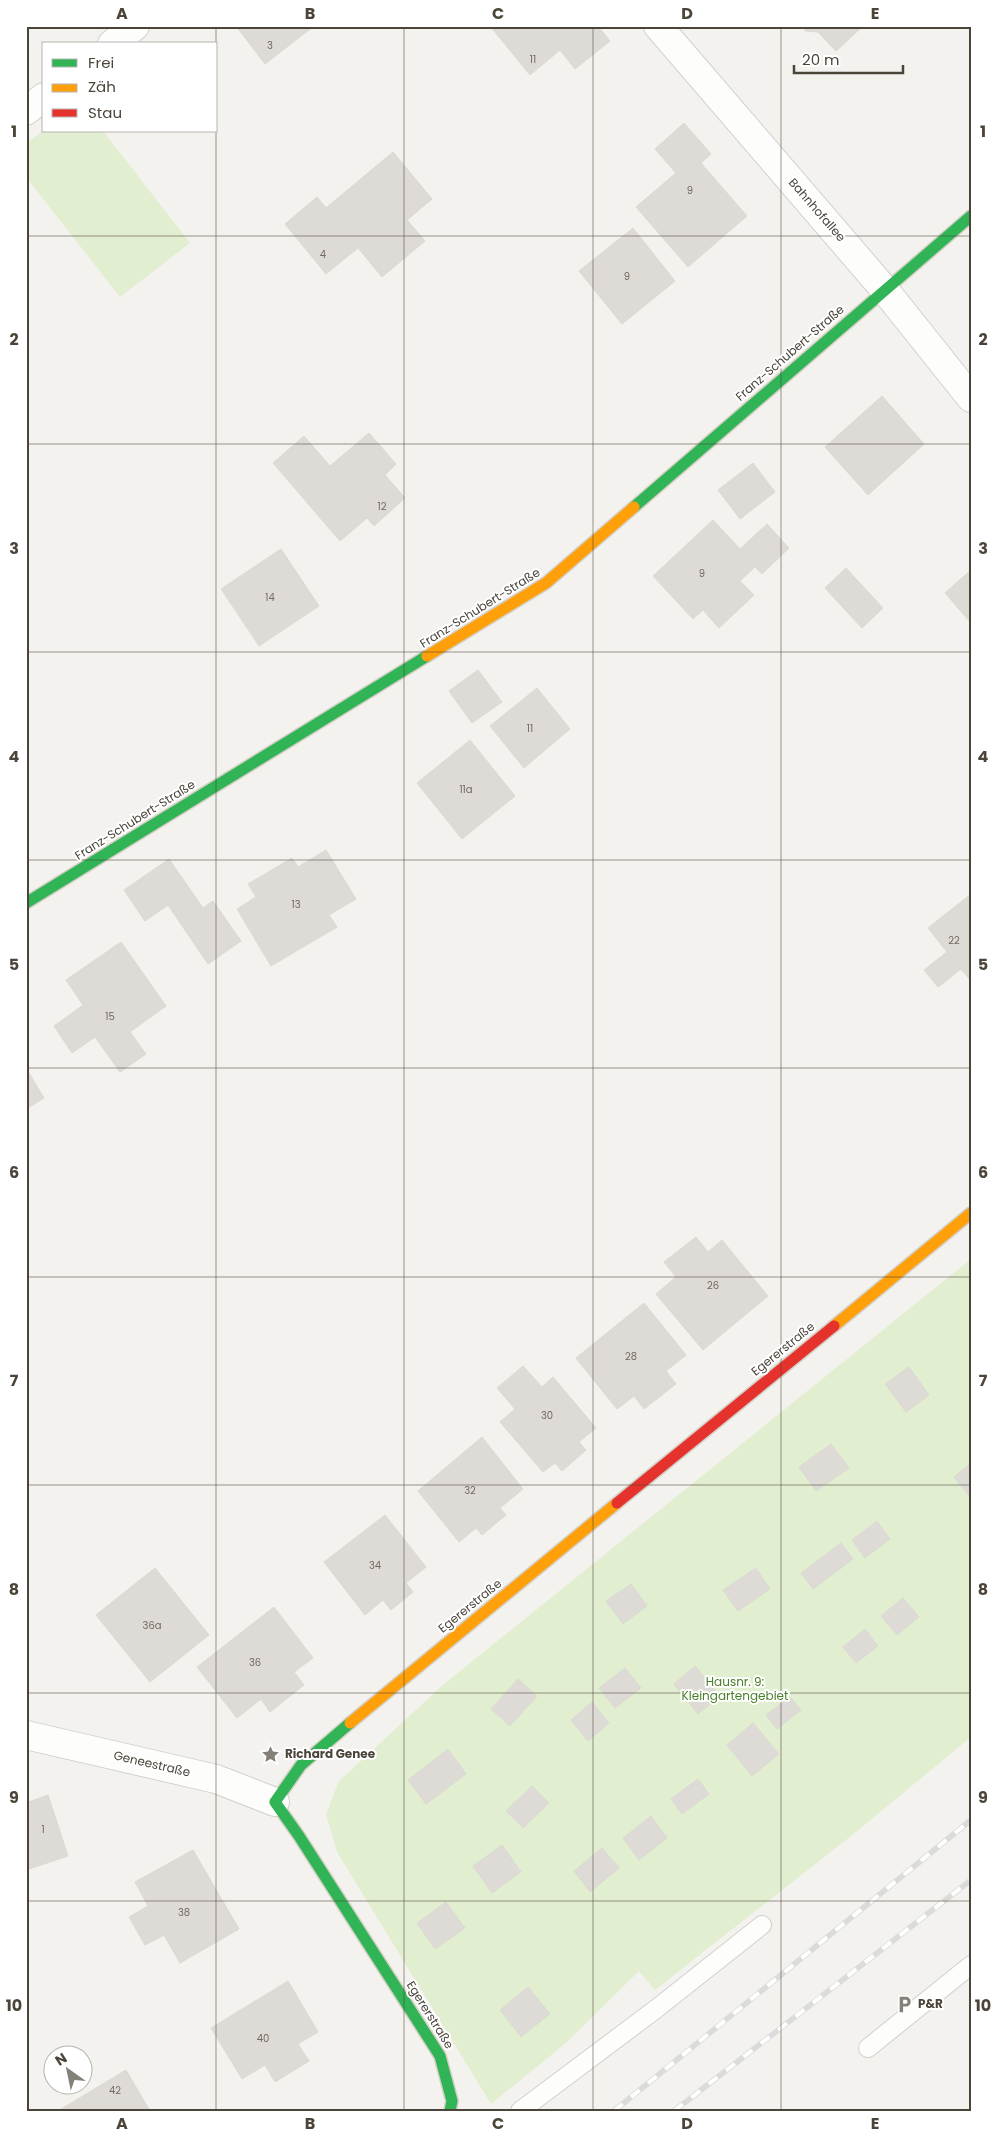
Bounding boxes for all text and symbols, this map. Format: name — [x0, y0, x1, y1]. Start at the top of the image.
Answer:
text: A — [116, 2, 128, 25]
text: B — [305, 2, 315, 25]
text: C — [492, 2, 504, 25]
text: D — [681, 2, 693, 25]
text: E — [871, 2, 879, 25]
house number: 3 — [267, 38, 273, 53]
legend — [42, 42, 218, 132]
scale bar — [794, 42, 903, 74]
text: 20 m — [802, 49, 840, 70]
text: Frei — [88, 52, 114, 73]
house number: 11 — [530, 52, 536, 67]
text: Zäh — [88, 76, 116, 97]
text: Stau — [88, 102, 122, 123]
text: 1 — [11, 120, 17, 143]
text: 1 — [980, 120, 986, 143]
street label: Bahnhofallee — [785, 174, 850, 245]
house number: 9 — [687, 183, 693, 198]
house number: 4 — [320, 247, 326, 262]
house number: 9 — [624, 269, 630, 284]
street label: Franz-Schubert-Straße — [732, 301, 848, 405]
text: 2 — [9, 328, 19, 351]
text: 2 — [978, 328, 988, 351]
house number: 12 — [378, 499, 387, 514]
text: 3 — [9, 537, 19, 560]
text: 3 — [978, 537, 988, 560]
street label: Franz-Schubert-Straße — [416, 564, 543, 652]
house number: 9 — [699, 566, 705, 581]
house number: 14 — [265, 590, 275, 605]
house number: 11 — [527, 721, 533, 736]
text: 4 — [9, 745, 20, 768]
text: 4 — [978, 745, 989, 768]
street label: Franz-Schubert-Straße — [71, 776, 198, 864]
house number: 11a — [459, 782, 473, 797]
house number: 13 — [291, 897, 301, 912]
house number: 22 — [948, 933, 960, 948]
text: 5 — [9, 953, 19, 976]
text: 5 — [978, 953, 988, 976]
house number: 15 — [105, 1009, 115, 1024]
text: 6 — [9, 1161, 19, 1184]
text: 6 — [978, 1161, 988, 1184]
house number: 26 — [707, 1278, 719, 1293]
street label: Egererstraße — [747, 1318, 818, 1379]
house number: 28 — [625, 1349, 637, 1364]
text: 7 — [10, 1369, 19, 1392]
text: 7 — [979, 1369, 988, 1392]
house number: 30 — [541, 1408, 553, 1423]
house number: 32 — [464, 1483, 476, 1498]
house number: 34 — [369, 1558, 381, 1573]
street label: Egererstraße — [434, 1575, 505, 1636]
text: 8 — [9, 1578, 19, 1601]
text: 8 — [978, 1578, 988, 1601]
house number: 36a — [143, 1618, 162, 1633]
house number: 36 — [249, 1655, 261, 1670]
park label: Hausnr. 9: Kleingartengebiet — [682, 1673, 788, 1704]
place icon: Richard Genee — [261, 1744, 281, 1764]
place label: Richard Genee — [285, 1745, 376, 1762]
street label: Geneestraße — [112, 1746, 192, 1781]
text: 9 — [9, 1786, 19, 1809]
text: 9 — [978, 1786, 988, 1809]
house number: 1 — [41, 1822, 45, 1837]
house number: 38 — [178, 1905, 190, 1920]
street label: Egererstraße — [403, 1978, 458, 2052]
text: 10 — [6, 1994, 22, 2017]
parking icon: P&R — [894, 1994, 914, 2014]
text: 10 — [975, 1994, 991, 2017]
place label: P&R — [918, 1995, 943, 2012]
house number: 40 — [257, 2031, 269, 2046]
north arrow — [42, 2044, 92, 2094]
text: N — [51, 2048, 71, 2070]
house number: 42 — [109, 2083, 121, 2098]
text: A — [116, 2112, 128, 2135]
text: B — [305, 2112, 315, 2135]
text: C — [492, 2112, 504, 2135]
text: D — [681, 2112, 693, 2135]
text: E — [871, 2112, 879, 2135]

